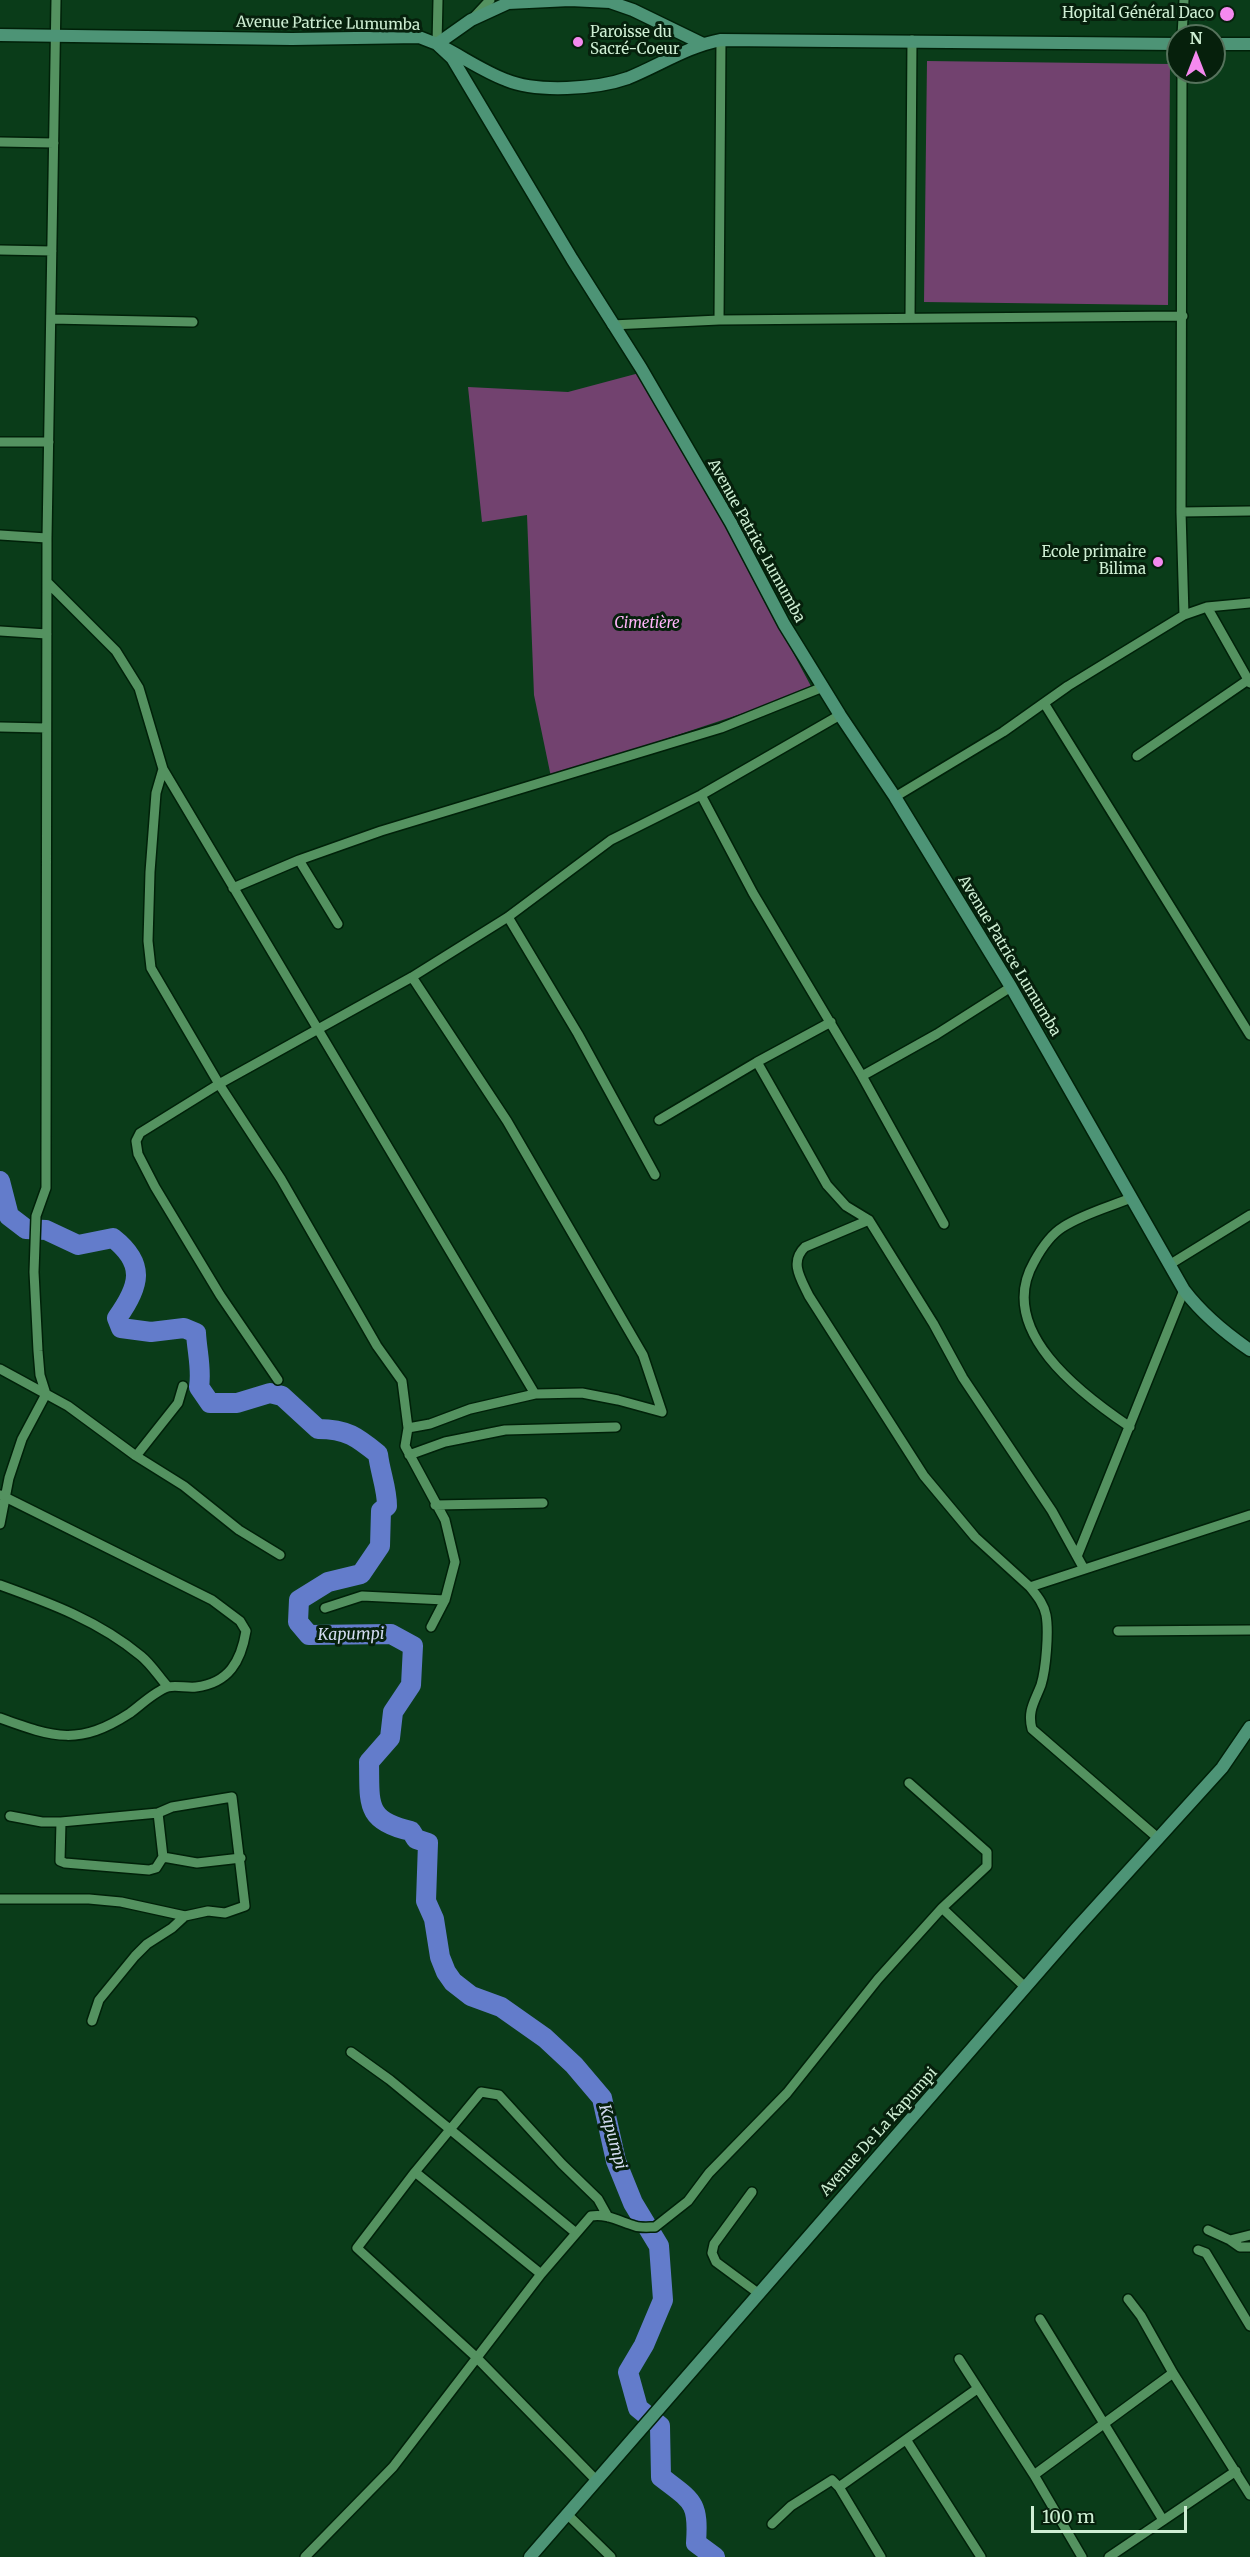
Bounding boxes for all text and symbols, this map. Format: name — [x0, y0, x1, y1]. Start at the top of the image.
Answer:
place label: Hopital Général Daco — [1062, 5, 1214, 23]
marker: Hopital Général Daco — [1218, 5, 1236, 23]
street label: Avenue Patrice Lumumba — [236, 13, 420, 35]
place label: Paroisse du Sacré-Coeur — [590, 24, 680, 59]
north arrow — [1166, 24, 1226, 84]
text: N — [1190, 28, 1202, 48]
marker: Paroisse du Sacré-Coeur — [571, 35, 585, 49]
street label: Avenue Patrice Lumumba — [703, 456, 809, 626]
place label: Ecole primaire Bilima — [1041, 544, 1146, 579]
marker: Ecole primaire Bilima — [1151, 555, 1165, 569]
park label: Cimetière — [614, 615, 680, 633]
street label: Avenue Patrice Lumumba — [954, 872, 1064, 1040]
water label: Kapumpi — [318, 1625, 384, 1645]
street label: Avenue De La Kapumpi — [817, 2064, 941, 2200]
water label: Kapumpi — [594, 2102, 630, 2172]
scale bar — [1034, 2494, 1190, 2532]
text: 100 m — [1042, 2505, 1095, 2528]

